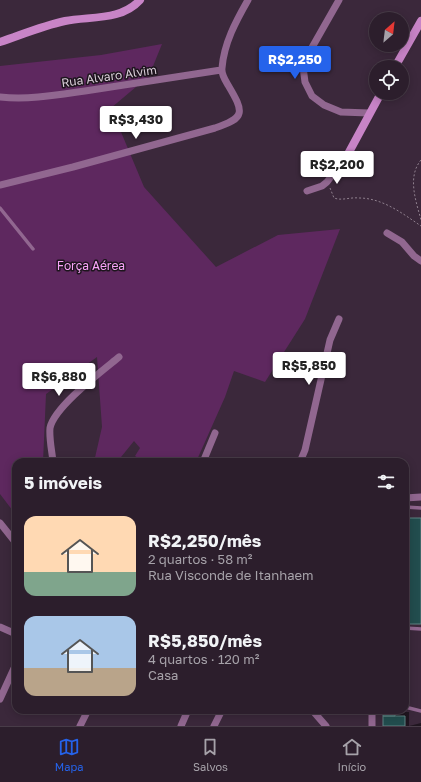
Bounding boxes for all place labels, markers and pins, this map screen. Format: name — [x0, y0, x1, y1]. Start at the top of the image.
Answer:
pin: R$2,250 — [258, 46, 332, 80]
pin: R$3,430 — [99, 106, 173, 140]
pin: R$2,200 — [300, 151, 374, 185]
pin: R$5,850 — [272, 352, 346, 386]
pin: R$6,880 — [22, 363, 96, 397]

